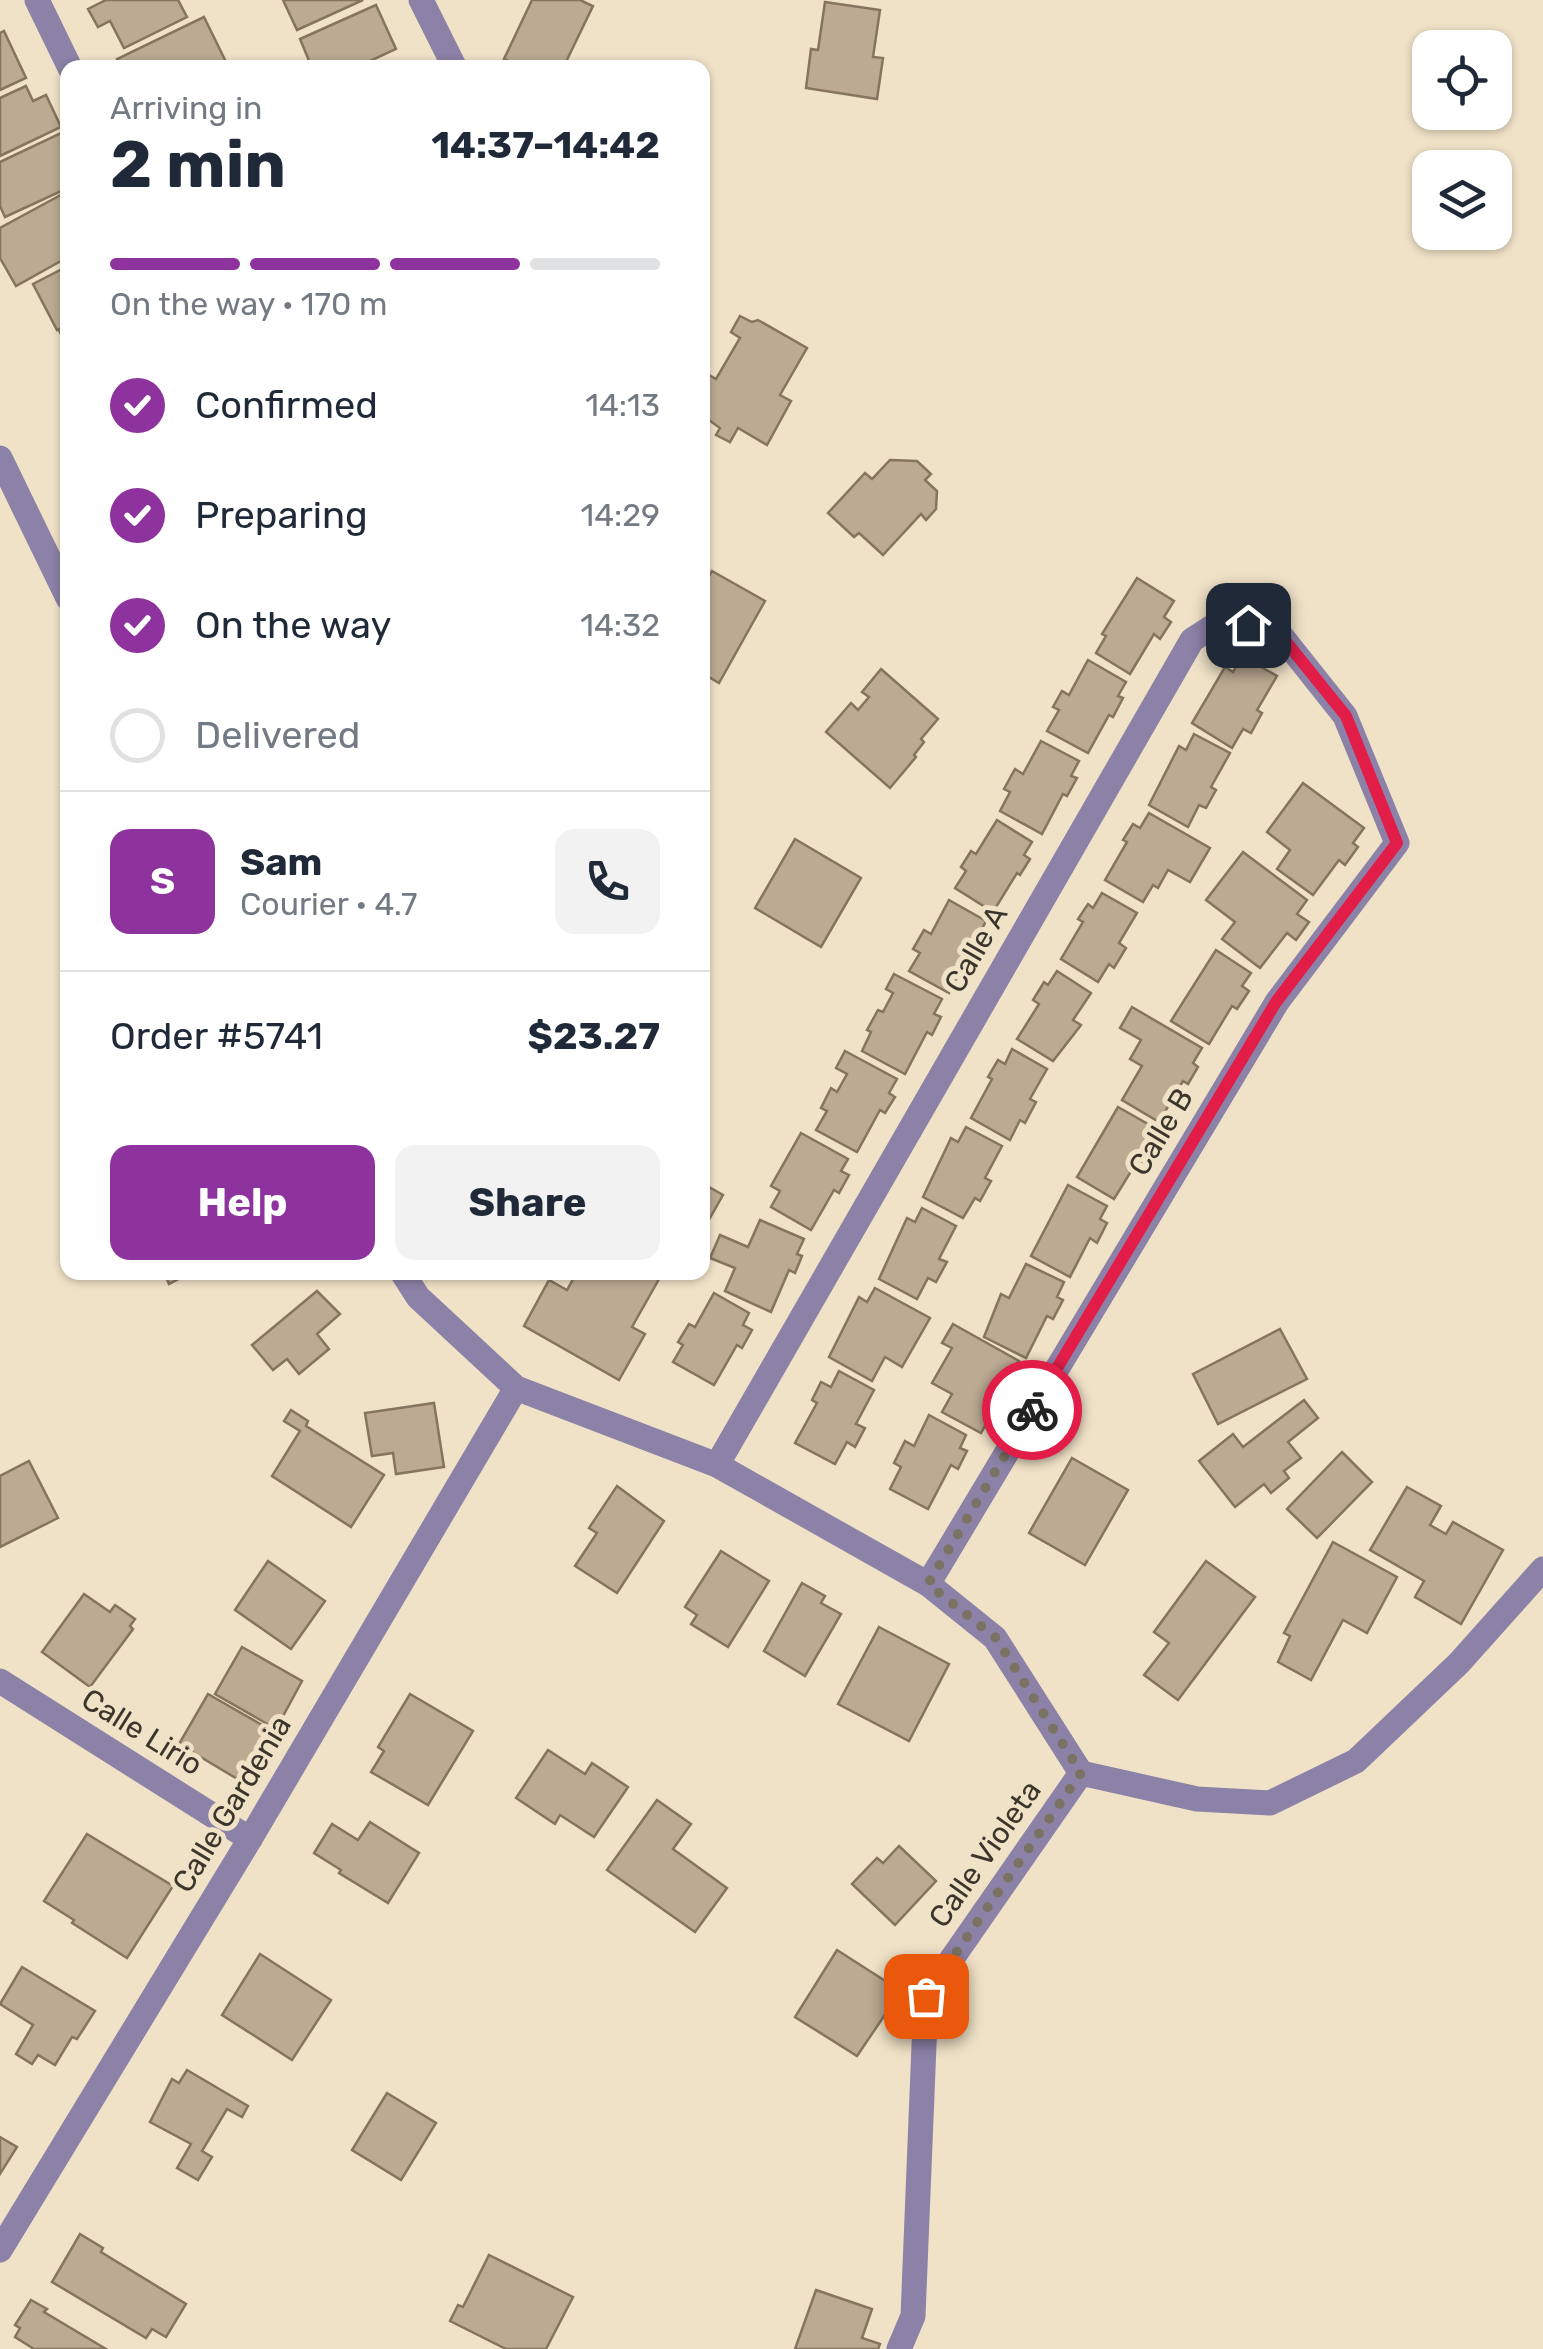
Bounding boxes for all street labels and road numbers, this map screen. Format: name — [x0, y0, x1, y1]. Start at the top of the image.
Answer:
street label: Calle A — [937, 899, 1015, 999]
street label: Calle B — [1121, 1082, 1201, 1182]
street label: Calle Lirio — [75, 1681, 209, 1783]
street label: Calle Gardenia — [165, 1709, 299, 1899]
street label: Calle Violeta — [921, 1774, 1049, 1934]

